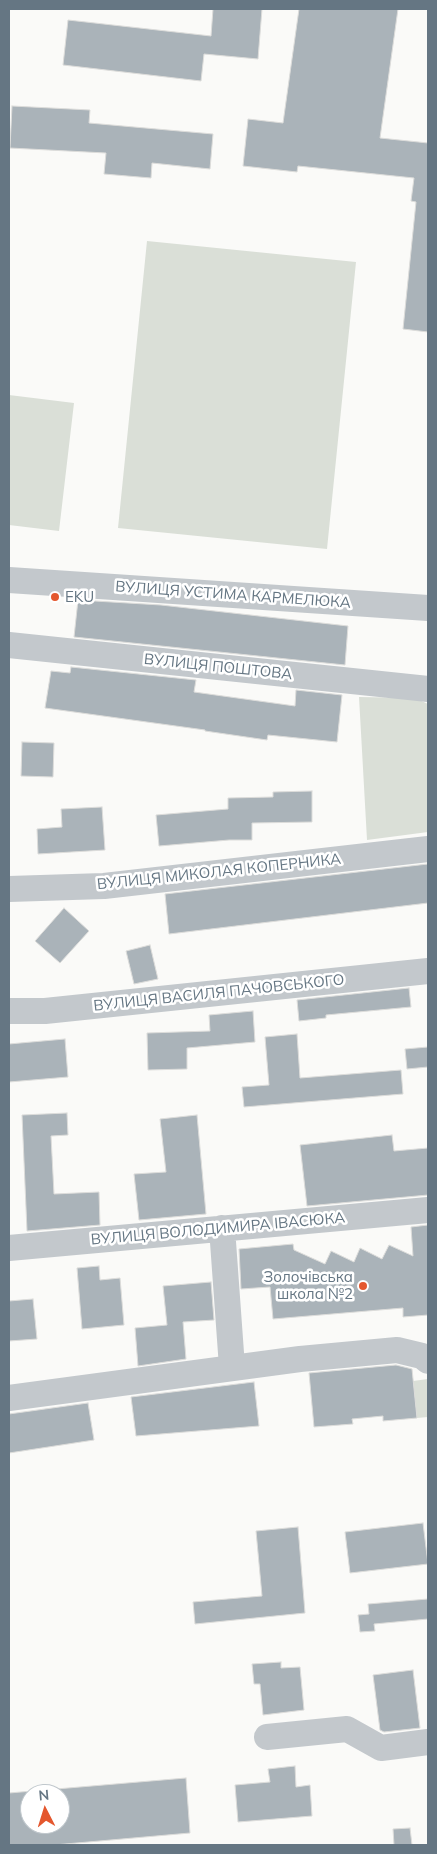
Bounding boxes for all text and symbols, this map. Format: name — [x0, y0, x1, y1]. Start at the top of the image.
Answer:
street label: ВУЛИЦЯ УСТИМА КАРМЕЛЮКА — [115, 578, 351, 612]
place label: EKU — [65, 588, 94, 606]
marker: EKU — [49, 591, 61, 603]
street label: ВУЛИЦЯ ПОШТОВА — [143, 650, 293, 684]
street label: ВУЛИЦЯ МИКОЛАЯ КОПЕРНИКА — [96, 850, 342, 894]
street label: ВУЛИЦЯ ВАСИЛЯ ПАЧОВСЬКОГО — [93, 971, 345, 1015]
street label: ВУЛИЦЯ ВОЛОДИМИРА ІВАСЮКА — [90, 1209, 346, 1249]
place label: Золочівська школа №2 — [264, 1268, 353, 1303]
marker: Золочівська школа №2 — [357, 1280, 369, 1292]
north arrow — [20, 1784, 70, 1834]
text: N — [38, 1786, 50, 1804]

